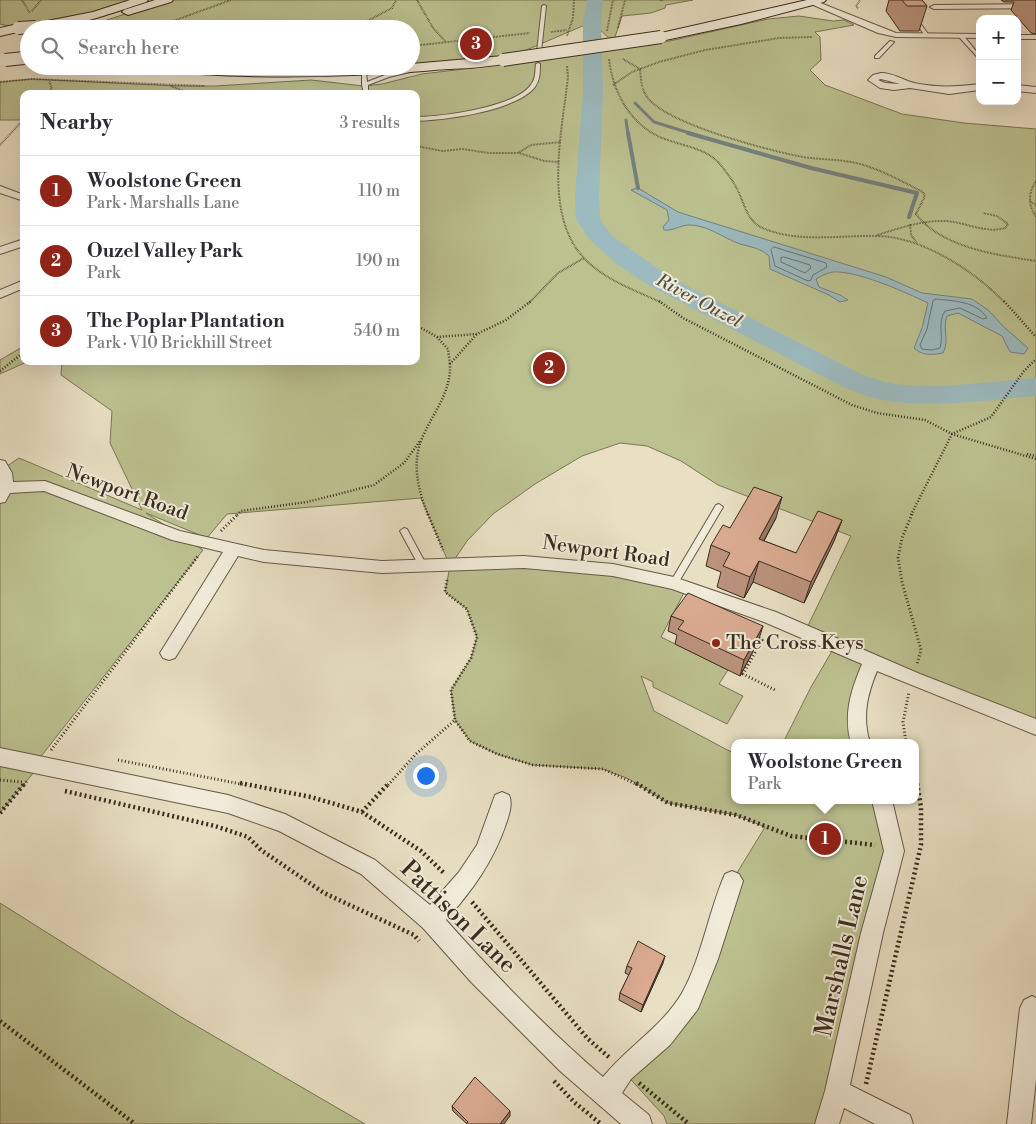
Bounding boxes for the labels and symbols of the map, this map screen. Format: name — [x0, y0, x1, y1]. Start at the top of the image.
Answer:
pin: 3 — [460, 25, 492, 63]
water label: River Ouzel — [651, 268, 746, 333]
pin: 2 — [533, 349, 565, 387]
street label: Newport Road — [63, 459, 192, 527]
street label: Newport Road — [541, 531, 672, 573]
place label: The Cross Keys — [726, 631, 864, 656]
marker: The Cross Keys — [710, 637, 722, 649]
your location — [413, 763, 439, 789]
pin: 1 — [809, 820, 841, 858]
street label: Pattison Lane — [394, 854, 522, 980]
street label: Marshalls Lane — [809, 872, 875, 1040]

